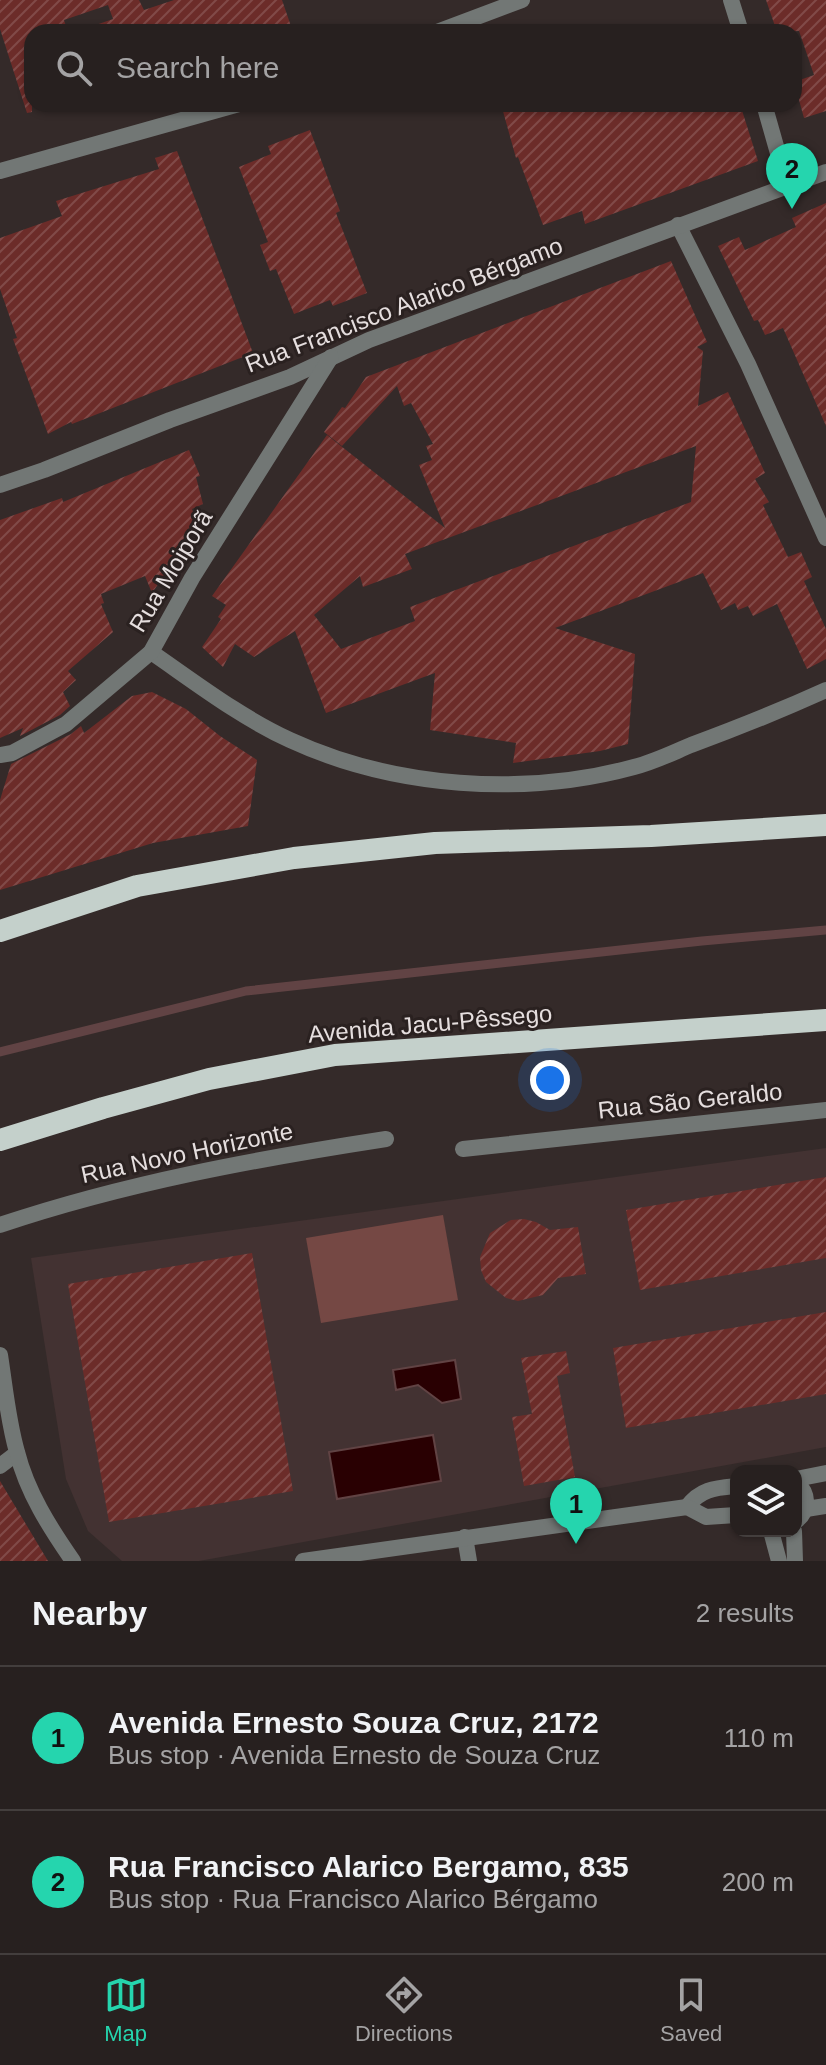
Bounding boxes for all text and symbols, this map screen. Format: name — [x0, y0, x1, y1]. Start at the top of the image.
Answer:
search box — [24, 24, 802, 112]
icon: search — [52, 46, 96, 90]
text: Search here — [116, 51, 279, 84]
pin: 2 — [766, 143, 818, 209]
street label: Rua Francisco Alarico Bérgamo — [241, 231, 566, 378]
street label: Rua Moiporã — [124, 504, 218, 637]
street label: Avenida Jacu-Pêssego — [307, 999, 553, 1048]
your location — [530, 1060, 570, 1100]
street label: Rua São Geraldo — [596, 1077, 784, 1124]
street label: Rua Novo Horizonte — [78, 1117, 295, 1188]
map controls — [730, 1465, 802, 1537]
button: layers — [730, 1465, 802, 1537]
pin: 1 — [550, 1478, 602, 1544]
text: Nearby — [32, 1594, 147, 1632]
text: 2 results — [696, 1598, 794, 1628]
text: Avenida Ernesto Souza Cruz, 2172 — [108, 1706, 599, 1739]
text: 1 — [51, 1723, 65, 1753]
text: 110 m — [724, 1723, 794, 1753]
text: Bus stop · Avenida Ernesto de Souza Cruz — [108, 1740, 600, 1770]
text: Rua Francisco Alarico Bergamo, 835 — [108, 1850, 629, 1883]
text: 2 — [51, 1867, 65, 1897]
text: 200 m — [722, 1867, 794, 1897]
text: Bus stop · Rua Francisco Alarico Bérgamo — [108, 1884, 598, 1914]
tab: Map — [104, 1973, 148, 2047]
tab: Directions — [355, 1973, 453, 2047]
tab: Saved — [660, 1973, 722, 2047]

